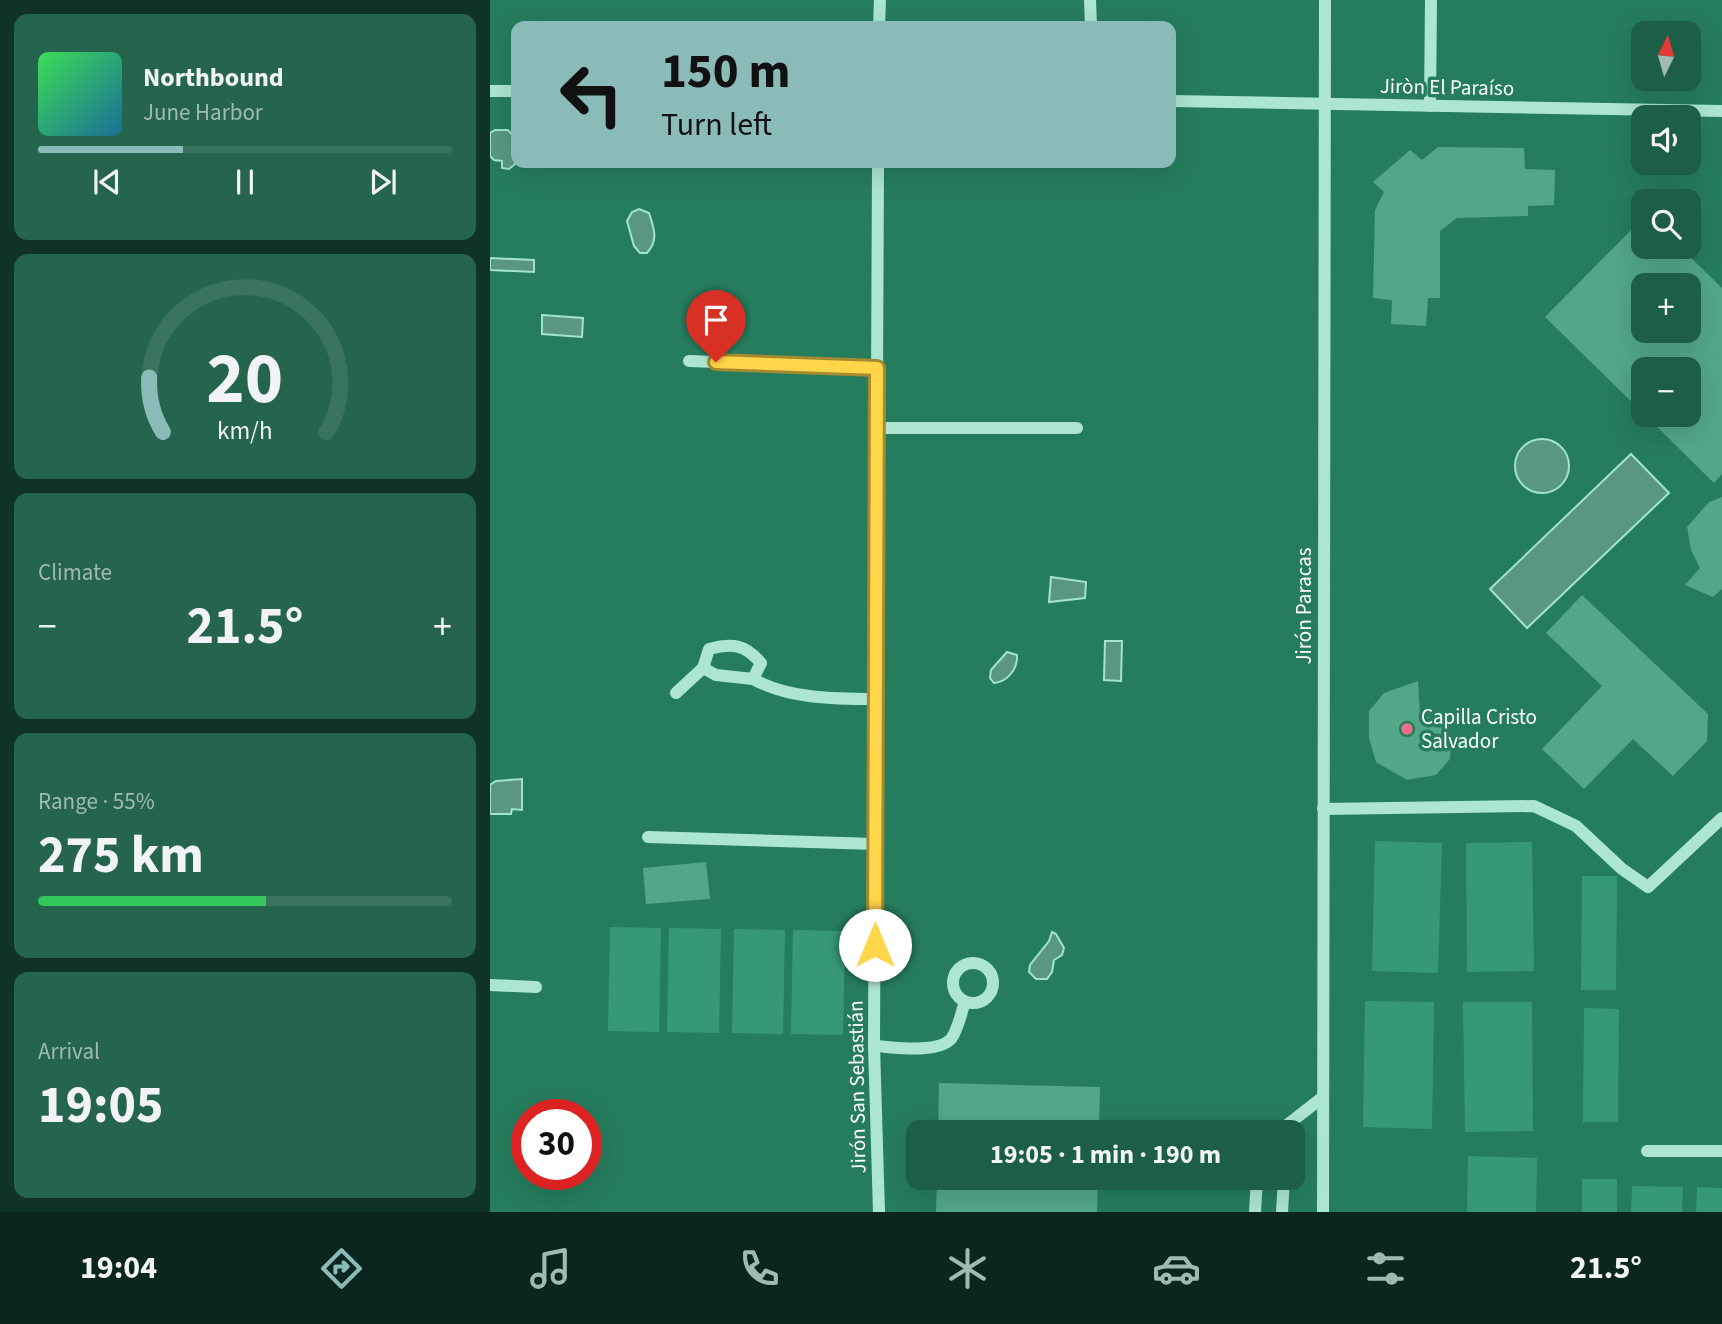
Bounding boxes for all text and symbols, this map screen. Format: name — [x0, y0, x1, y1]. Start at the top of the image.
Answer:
north arrow — [1631, 21, 1701, 91]
map controls — [1631, 21, 1701, 427]
text: 150 m — [661, 37, 790, 107]
icon: left — [546, 49, 637, 140]
text: Northbound — [143, 59, 284, 96]
street label: Jiròn El Paraíso — [1380, 71, 1514, 103]
text: June Harbor — [143, 96, 263, 129]
text: Turn left — [661, 102, 772, 148]
button: sound — [1631, 105, 1701, 175]
icon: previous — [88, 163, 126, 201]
icon: pause — [226, 163, 264, 201]
icon: next — [364, 163, 402, 201]
button: search — [1631, 189, 1701, 259]
button: + — [1631, 273, 1701, 343]
pin — [686, 290, 746, 362]
icon: arrive — [697, 301, 735, 339]
text: 20 — [207, 328, 283, 432]
button: − — [1631, 357, 1701, 427]
text: km/h — [217, 413, 273, 449]
street label: Jirón Paracas — [1289, 547, 1319, 665]
text: Climate — [38, 556, 112, 589]
text: 21.5° — [187, 590, 303, 664]
text: − — [38, 600, 57, 654]
text: + — [433, 600, 452, 654]
place label: Capilla Cristo Salvador — [1421, 702, 1537, 756]
marker: Capilla Cristo Salvador — [1399, 721, 1415, 737]
text: Range · 55% — [38, 785, 155, 818]
text: 275 km — [38, 819, 204, 893]
position arrow — [838, 908, 912, 982]
street label: Jirón San Sebastián — [840, 1000, 874, 1174]
text: Arrival — [38, 1035, 100, 1068]
text: 19:05 — [38, 1069, 163, 1143]
speed limit sign: 30 — [511, 1099, 602, 1190]
text: 19:05 · 1 min · 190 m — [990, 1136, 1221, 1173]
icon: directions — [317, 1244, 366, 1293]
icon: music — [526, 1244, 575, 1293]
icon: phone — [735, 1244, 784, 1293]
icon: climate — [943, 1244, 992, 1293]
icon: car — [1152, 1244, 1201, 1293]
icon: filters — [1361, 1244, 1410, 1293]
text: 19:04 — [80, 1245, 157, 1291]
text: 21.5° — [1570, 1245, 1642, 1291]

